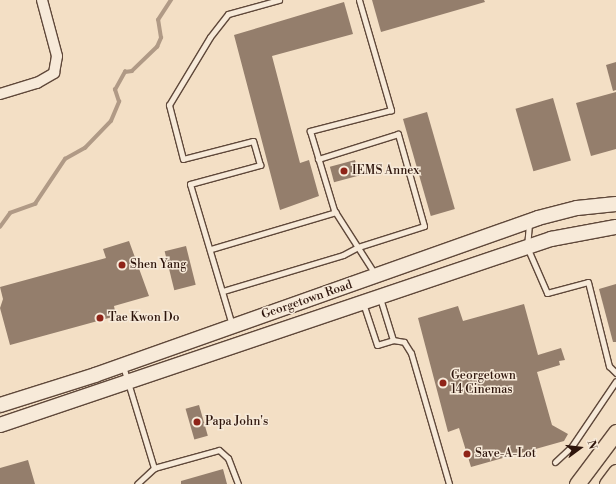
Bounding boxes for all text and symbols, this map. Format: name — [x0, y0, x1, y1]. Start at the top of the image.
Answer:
place label: IEMS Annex — [352, 164, 419, 178]
marker: IEMS Annex — [339, 166, 349, 176]
place label: Shen Yang — [130, 258, 186, 272]
marker: Shen Yang — [117, 260, 127, 270]
street label: Georgetown Road — [260, 278, 354, 322]
place label: Tae Kwon Do — [108, 311, 179, 325]
marker: Tae Kwon Do — [95, 313, 105, 323]
place label: Georgetown 14 Cinemas — [451, 369, 516, 397]
marker: Georgetown 14 Cinemas — [438, 378, 448, 388]
place label: Papa John's — [205, 415, 268, 429]
marker: Papa John's — [192, 417, 202, 427]
north arrow — [560, 428, 600, 468]
text: N — [584, 439, 599, 451]
place label: Save-A-Lot — [475, 447, 536, 461]
marker: Save-A-Lot — [462, 449, 472, 459]

